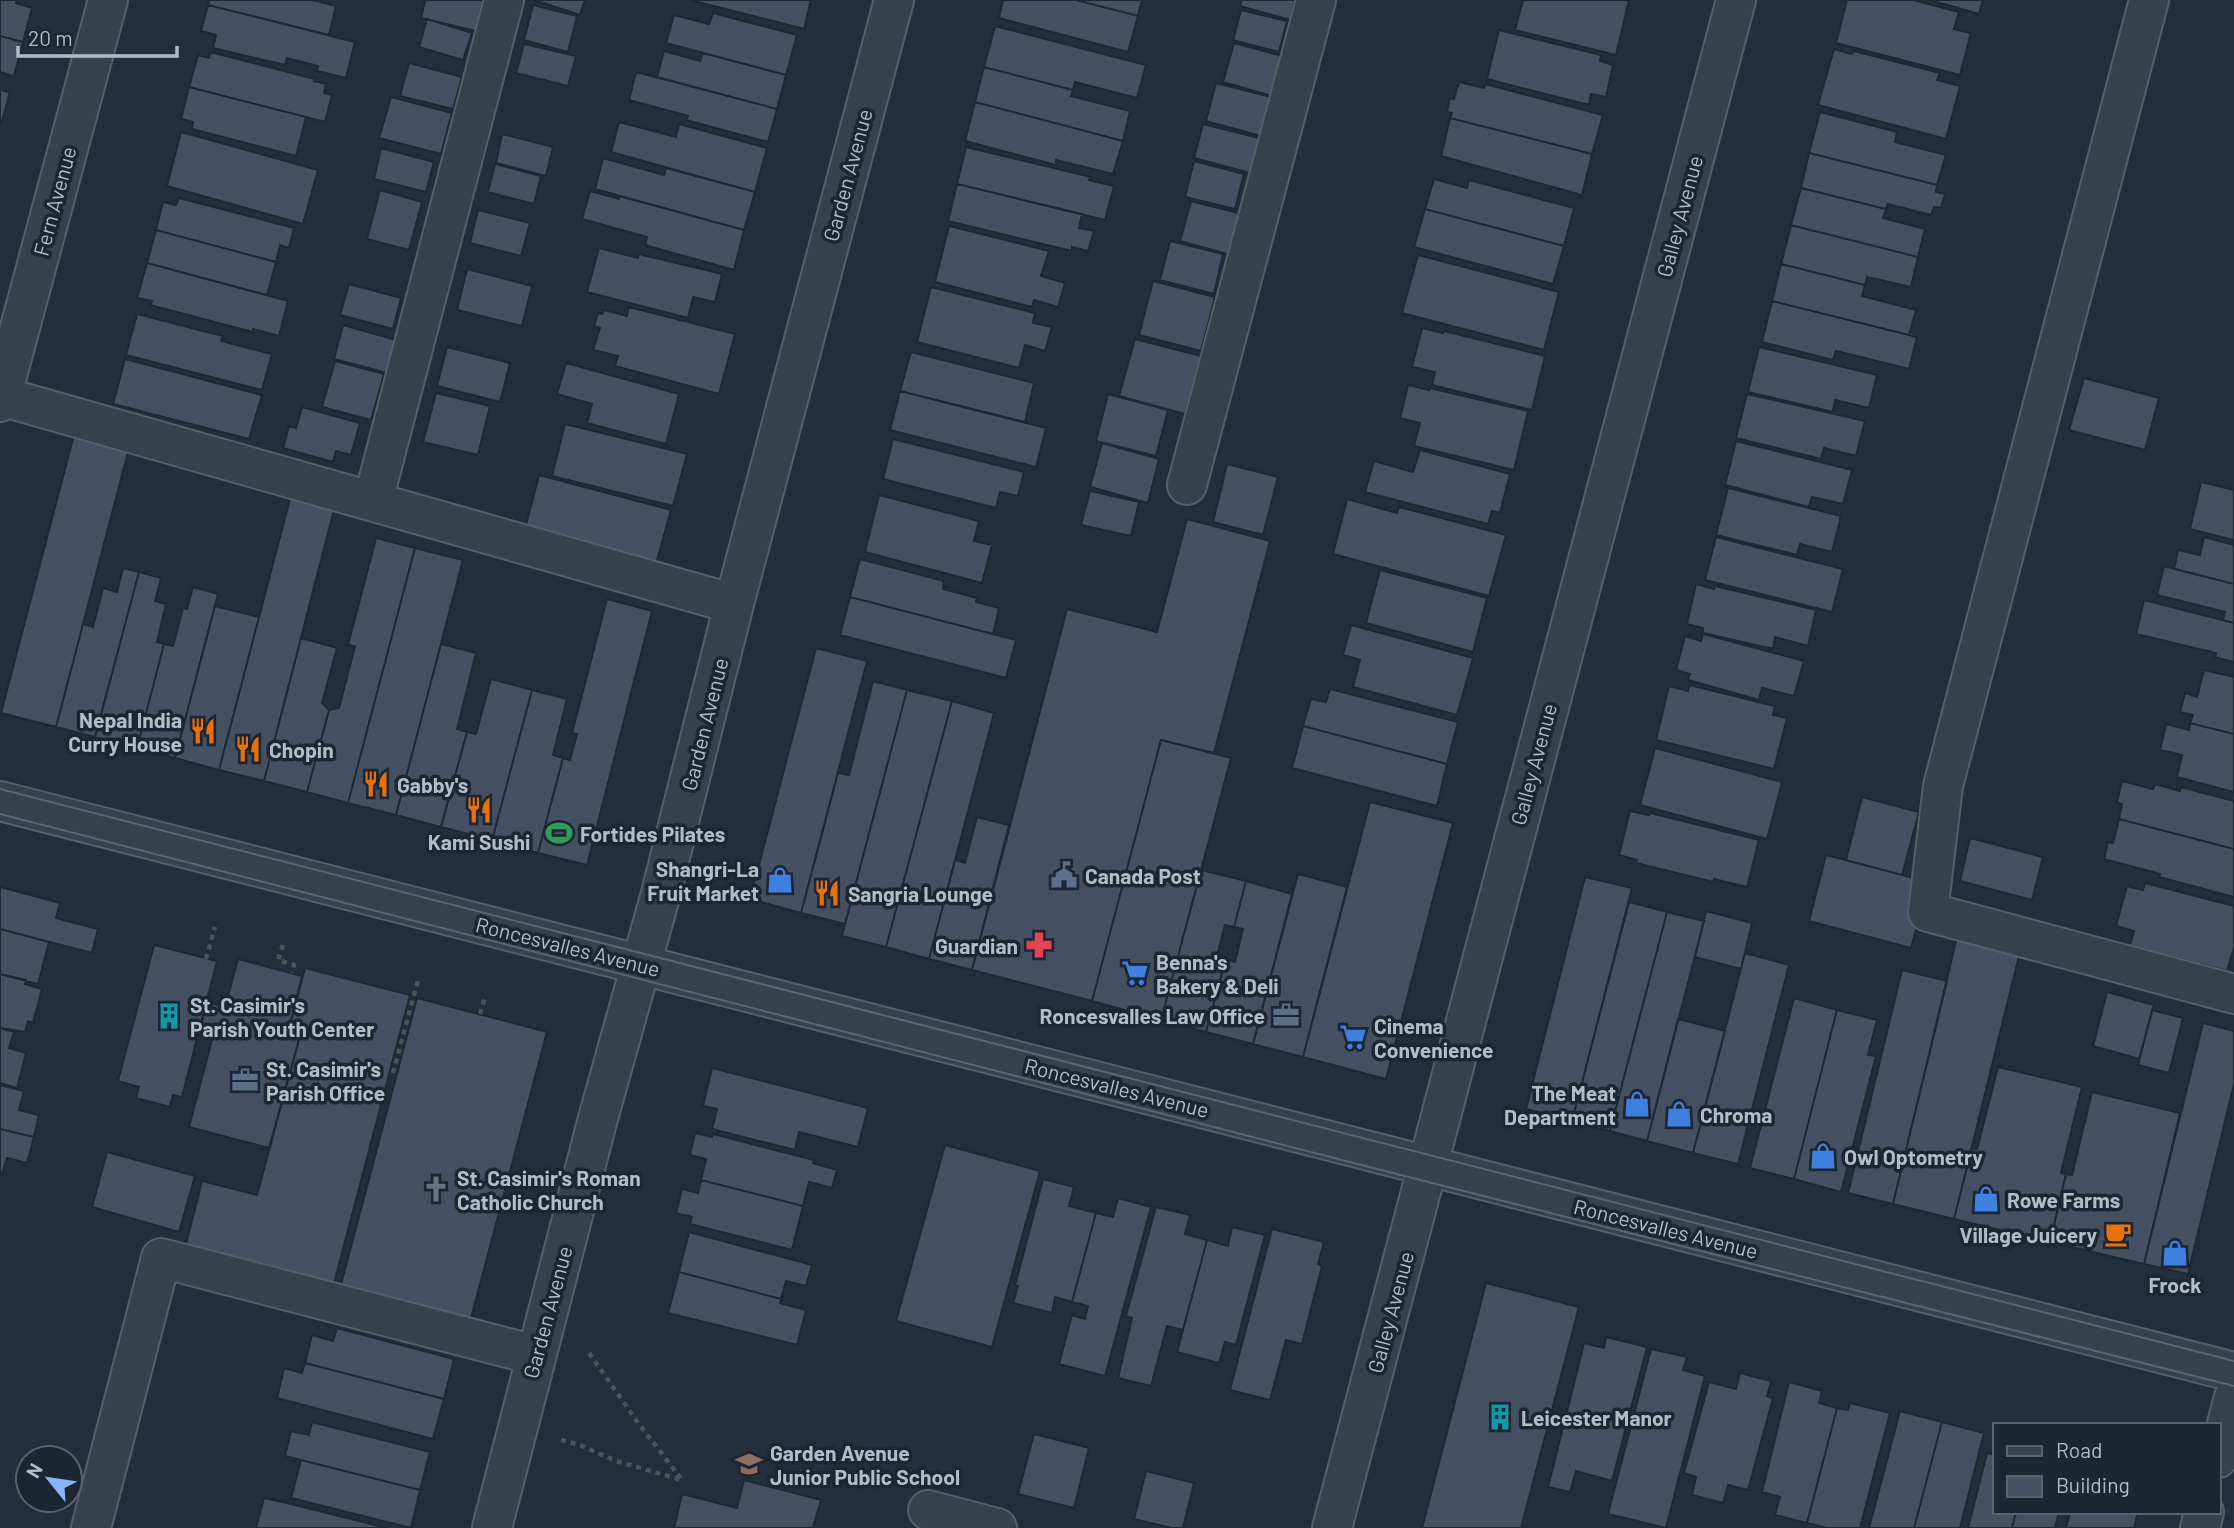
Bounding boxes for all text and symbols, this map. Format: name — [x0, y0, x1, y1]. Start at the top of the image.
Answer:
scale bar — [18, 14, 177, 58]
text: 20 m — [28, 25, 73, 50]
street label: Garden Avenue — [817, 106, 877, 244]
street label: Fern Avenue — [27, 144, 81, 258]
street label: Galley Avenue — [1651, 153, 1707, 279]
street label: Garden Avenue — [675, 655, 733, 793]
street label: Galley Avenue — [1505, 701, 1561, 827]
place label: Nepal India Curry House — [68, 707, 182, 756]
restaurant icon: Nepal India Curry House — [188, 716, 218, 746]
restaurant icon: Chopin — [233, 734, 263, 764]
place label: Chopin — [269, 737, 334, 762]
restaurant icon: Gabby's — [361, 769, 391, 799]
place label: Gabby's — [397, 772, 468, 797]
restaurant icon: Kami Sushi — [464, 795, 494, 825]
sports icon: Fortides Pilates — [544, 818, 574, 848]
place label: Fortides Pilates — [580, 821, 725, 846]
place label: Kami Sushi — [428, 829, 530, 854]
place label: Shangri-La Fruit Market — [647, 856, 759, 905]
public building icon: Canada Post — [1049, 860, 1079, 890]
place label: Canada Post — [1085, 863, 1201, 888]
shop icon: Shangri-La Fruit Market — [765, 865, 795, 895]
restaurant icon: Sangria Lounge — [812, 878, 842, 908]
place label: Sangria Lounge — [848, 881, 993, 906]
street label: Roncesvalles Avenue — [473, 911, 663, 981]
pharmacy icon: Guardian — [1024, 930, 1054, 960]
place label: Guardian — [935, 933, 1018, 958]
place label: Benna's Bakery & Deli — [1156, 949, 1279, 998]
supermarket icon: Benna's Bakery & Deli — [1120, 958, 1150, 988]
place label: St. Casimir's Parish Youth Center — [190, 992, 374, 1041]
office icon: Roncesvalles Law Office — [1271, 1000, 1301, 1030]
building icon: St. Casimir's Parish Youth Center — [154, 1001, 184, 1031]
place label: Roncesvalles Law Office — [1040, 1003, 1265, 1028]
place label: Cinema Convenience — [1374, 1013, 1494, 1062]
supermarket icon: Cinema Convenience — [1338, 1022, 1368, 1052]
street label: Roncesvalles Avenue — [1022, 1052, 1212, 1122]
place label: St. Casimir's Parish Office — [266, 1056, 385, 1105]
office icon: St. Casimir's Parish Office — [230, 1065, 260, 1095]
place label: The Meat Department — [1504, 1080, 1616, 1129]
shop icon: The Meat Department — [1622, 1089, 1652, 1119]
shop icon: Chroma — [1664, 1099, 1694, 1129]
place label: Chroma — [1700, 1102, 1772, 1127]
shop icon: Owl Optometry — [1808, 1141, 1838, 1171]
place label: Owl Optometry — [1844, 1144, 1983, 1169]
place label: St. Casimir's Roman Catholic Church — [457, 1165, 641, 1214]
church icon: St. Casimir's Roman Catholic Church — [421, 1174, 451, 1204]
shop icon: Rowe Farms — [1971, 1184, 2001, 1214]
place label: Rowe Farms — [2007, 1187, 2120, 1212]
street label: Roncesvalles Avenue — [1571, 1193, 1761, 1263]
cafe icon: Village Juicery — [2103, 1219, 2133, 1249]
place label: Village Juicery — [1959, 1222, 2097, 1247]
shop icon: Frock — [2160, 1238, 2190, 1268]
street label: Garden Avenue — [517, 1243, 577, 1381]
street label: Galley Avenue — [1362, 1249, 1418, 1375]
place label: Frock — [2148, 1272, 2202, 1297]
building icon: Leicester Manor — [1485, 1402, 1515, 1432]
place label: Leicester Manor — [1521, 1405, 1672, 1430]
legend — [1993, 1423, 2220, 1514]
text: Road — [2056, 1437, 2102, 1462]
place label: Garden Avenue Junior Public School — [770, 1440, 960, 1489]
north arrow — [14, 1444, 84, 1514]
school or university icon: Garden Avenue Junior Public School — [734, 1449, 764, 1479]
text: N — [21, 1459, 47, 1481]
text: Building — [2056, 1472, 2130, 1497]

